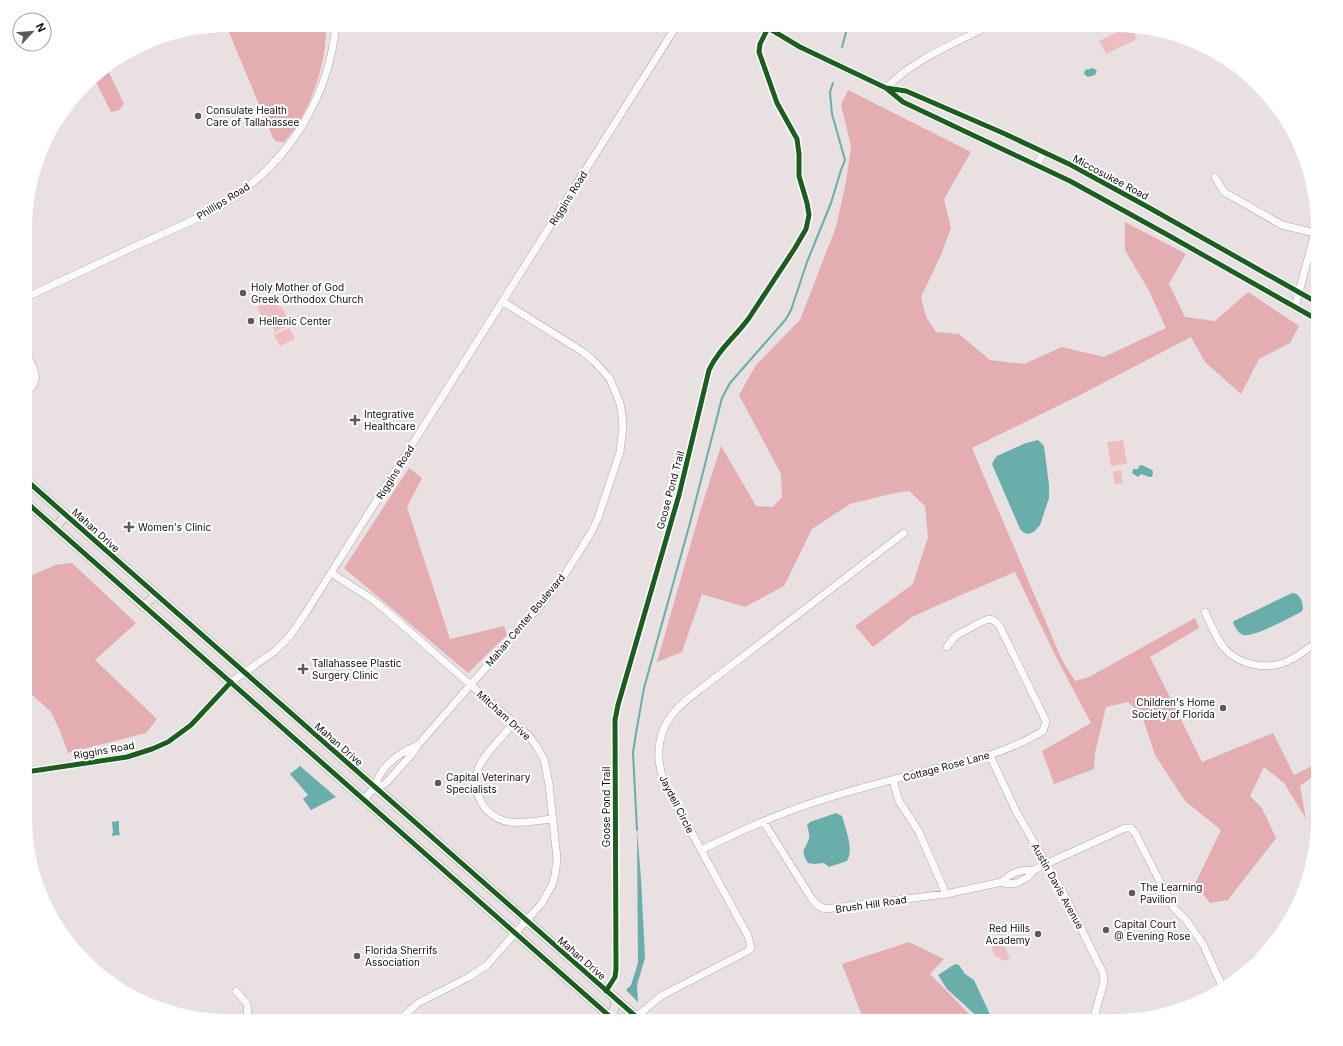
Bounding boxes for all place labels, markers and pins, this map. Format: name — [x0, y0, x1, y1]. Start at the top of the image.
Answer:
place label: Consulate Health Care of Tallahassee — [206, 104, 299, 128]
marker: Consulate Health Care of Tallahassee — [193, 111, 203, 121]
place label: Holy Mother of God Greek Orthodox Church — [251, 281, 363, 305]
marker: Holy Mother of God Greek Orthodox Church — [238, 288, 248, 298]
place label: Hellenic Center — [259, 315, 332, 327]
marker: Hellenic Center — [246, 316, 256, 326]
place label: Integrative Healthcare — [364, 408, 416, 432]
marker: Integrative Healthcare — [349, 414, 361, 426]
marker: Women's Clinic — [123, 521, 135, 533]
place label: Women's Clinic — [138, 521, 211, 533]
place label: Tallahassee Plastic Surgery Clinic — [312, 657, 402, 681]
marker: Tallahassee Plastic Surgery Clinic — [297, 663, 309, 675]
place label: Children's Home Society of Florida — [1132, 696, 1215, 720]
marker: Children's Home Society of Florida — [1218, 703, 1228, 713]
place label: Capital Veterinary Specialists — [446, 771, 531, 795]
marker: Capital Veterinary Specialists — [433, 778, 443, 788]
place label: The Learning Pavilion — [1140, 881, 1203, 905]
marker: The Learning Pavilion — [1127, 888, 1137, 898]
place label: Capital Court @ Evening Rose — [1114, 918, 1190, 942]
place label: Red Hills Academy — [985, 922, 1030, 946]
marker: Capital Court @ Evening Rose — [1101, 925, 1111, 935]
marker: Red Hills Academy — [1033, 929, 1043, 939]
place label: Florida Sherrifs Association — [365, 944, 437, 968]
marker: Florida Sherrifs Association — [352, 951, 362, 961]

